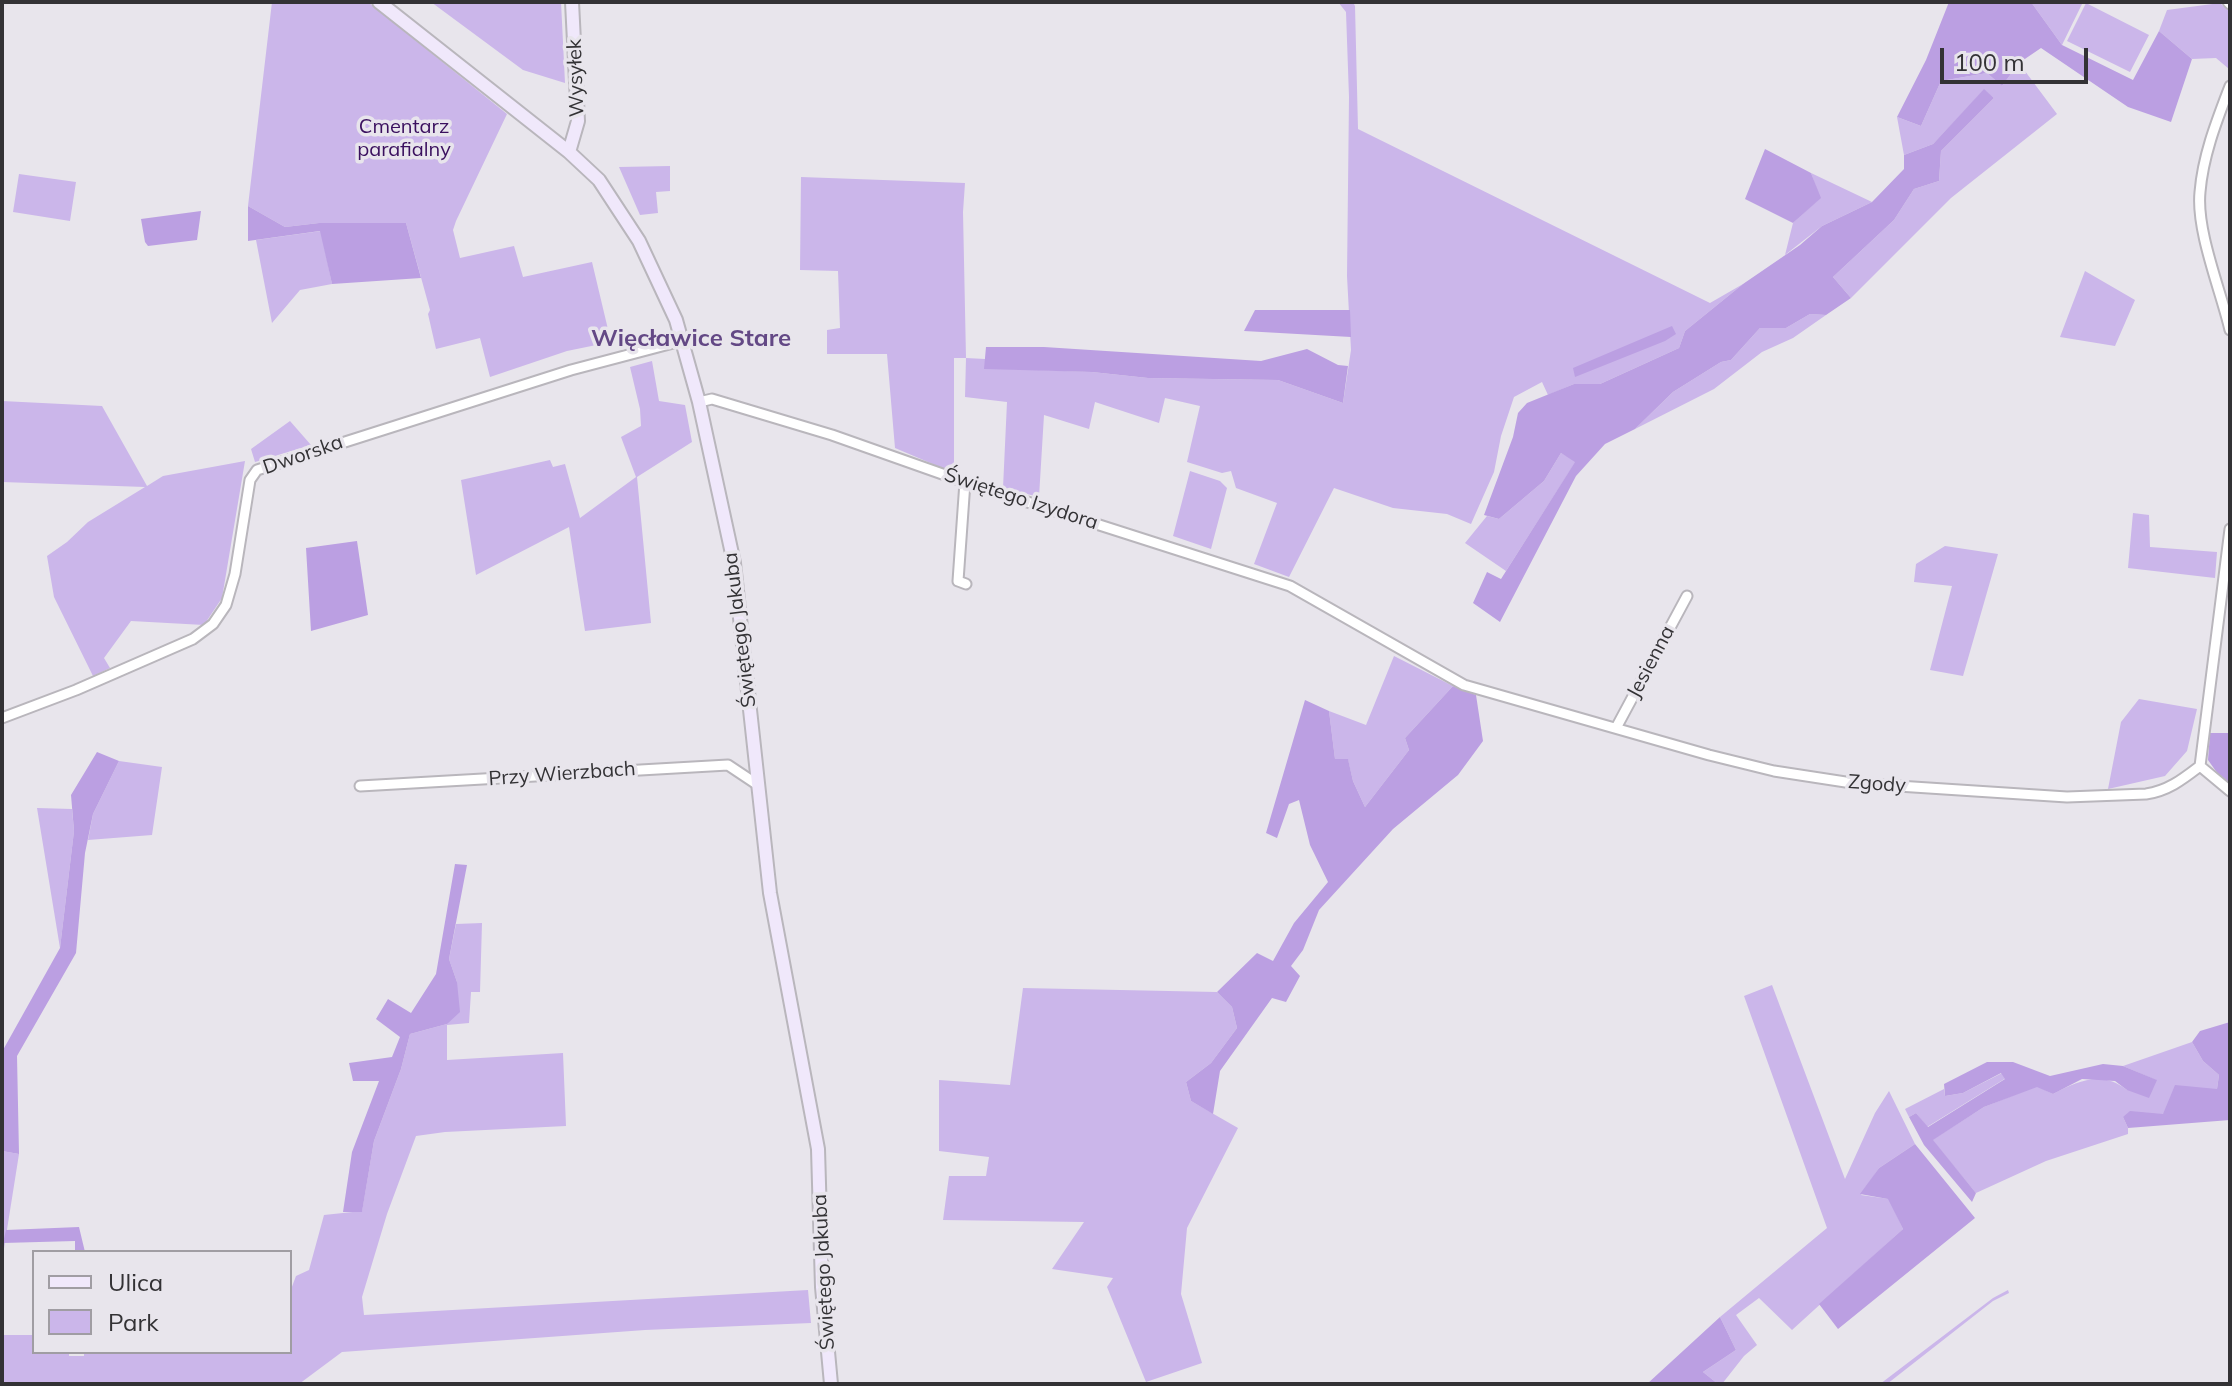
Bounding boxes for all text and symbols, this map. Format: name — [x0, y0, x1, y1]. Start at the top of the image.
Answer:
scale bar — [1944, 32, 2092, 82]
street label: Wysyłek — [563, 38, 589, 118]
text: 100 m — [1954, 47, 2025, 77]
park label: Cmentarz parafialny — [357, 115, 451, 162]
district label: Więcławice Stare — [591, 325, 791, 353]
street label: Dworska — [260, 430, 346, 480]
street label: Świętego Izydora — [941, 463, 1101, 535]
street label: Świętego Jakuba — [719, 551, 761, 709]
street label: Jesienna — [1622, 622, 1680, 702]
street label: Przy Wierzbach — [488, 757, 636, 791]
street label: Zgody — [1847, 770, 1907, 798]
street label: Świętego Jakuba — [808, 1193, 840, 1351]
legend — [32, 1250, 292, 1354]
text: Ulica — [108, 1267, 163, 1297]
text: Park — [108, 1307, 159, 1337]

